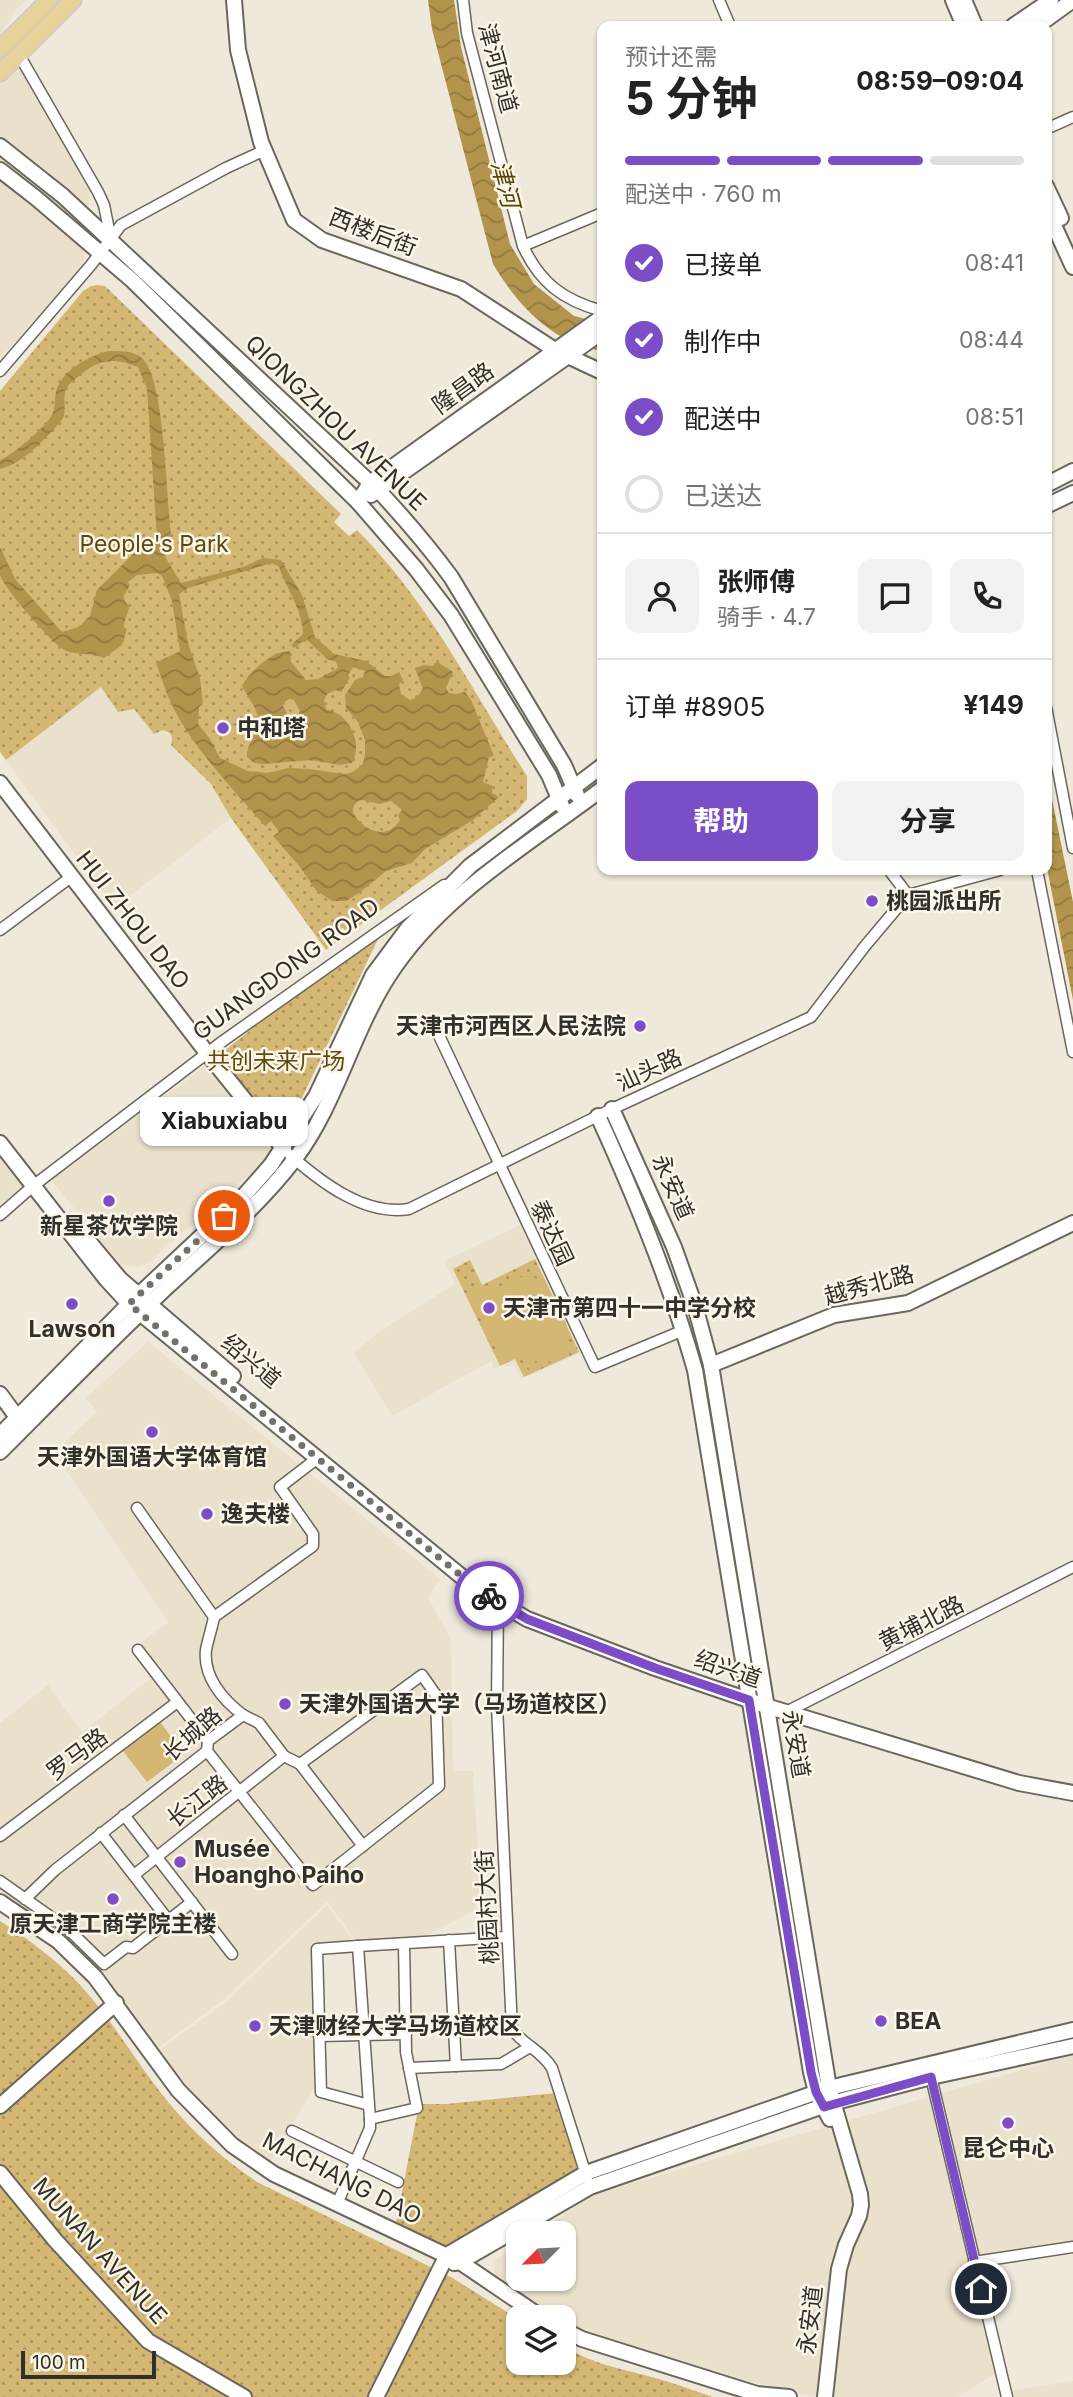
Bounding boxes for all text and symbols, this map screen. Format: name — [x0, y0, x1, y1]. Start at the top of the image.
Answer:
street label: 津河南道 — [473, 20, 523, 116]
text: 预计还需 — [625, 43, 717, 71]
text: 08:59–09:04 — [856, 65, 1024, 96]
text: 5 分钟 — [625, 70, 757, 126]
water label: 津河 — [485, 157, 527, 215]
text: 配送中 · 760 m — [625, 180, 782, 208]
street label: 西楼后街 — [325, 202, 421, 262]
icon: check — [625, 244, 663, 282]
text: 已接单 — [684, 249, 762, 280]
text: 08:41 — [965, 249, 1024, 277]
icon: check — [625, 321, 663, 359]
text: 制作中 — [684, 326, 762, 357]
text: 08:44 — [959, 326, 1024, 354]
street label: QIONGZHOU AVENUE — [240, 329, 432, 517]
street label: 隆昌路 — [427, 356, 499, 420]
icon: check — [625, 398, 663, 436]
text: 配送中 — [684, 403, 762, 434]
text: 08:51 — [965, 403, 1024, 431]
text: 已送达 — [684, 480, 762, 511]
park label: People's Park — [79, 530, 229, 558]
button: person — [625, 559, 699, 633]
button: chat — [858, 559, 932, 633]
button: phone — [950, 559, 1024, 633]
text: 张师傅 — [717, 566, 795, 597]
text: 骑手 · 4.7 — [717, 603, 816, 631]
text: ¥149 — [963, 689, 1024, 720]
text: 订单 #8905 — [625, 691, 765, 722]
place label: 中和塔 — [237, 714, 306, 742]
marker: 中和塔 — [215, 720, 231, 736]
button: 帮助 — [625, 781, 818, 861]
button: 分享 — [832, 781, 1024, 861]
street label: HUI ZHOU DAO — [70, 845, 196, 995]
place label: 桃园派出所 — [886, 887, 1001, 915]
street label: GUANGDONG ROAD — [187, 892, 385, 1046]
marker: 桃园派出所 — [864, 893, 880, 909]
place label: 天津市河西区人民法院 — [396, 1012, 626, 1040]
marker: 天津市河西区人民法院 — [632, 1018, 648, 1034]
street label: 汕头路 — [612, 1043, 686, 1097]
park label: 共创未来广场 — [207, 1047, 345, 1075]
callout: Xiabuxiabu — [140, 1097, 308, 1146]
text: Xiabuxiabu — [160, 1107, 288, 1135]
street label: 永安道 — [646, 1150, 700, 1224]
pin — [194, 1186, 254, 1246]
marker: 新星茶饮学院 — [101, 1193, 117, 1209]
street label: 泰达园 — [525, 1196, 579, 1270]
icon: bag — [205, 1197, 243, 1235]
place label: 新星茶饮学院 — [40, 1212, 178, 1240]
street label: 越秀北路 — [821, 1260, 917, 1310]
place label: 天津市第四十一中学分校 — [503, 1294, 756, 1322]
marker: Lawson — [64, 1296, 80, 1312]
marker: 天津市第四十一中学分校 — [481, 1300, 497, 1316]
place label: Lawson — [28, 1315, 116, 1343]
street label: 绍兴道 — [216, 1328, 286, 1394]
marker: 天津外国语大学体育馆 — [144, 1424, 160, 1440]
place label: 天津外国语大学体育馆 — [37, 1443, 267, 1471]
place label: 逸夫楼 — [221, 1500, 290, 1528]
marker: 逸夫楼 — [199, 1506, 215, 1522]
courier — [454, 1561, 524, 1631]
icon: bike — [470, 1577, 508, 1615]
street label: 黄埔北路 — [874, 1590, 968, 1656]
street label: 绍兴道 — [691, 1645, 765, 1693]
place label: 天津外国语大学（马场道校区） — [299, 1690, 621, 1718]
marker: 天津外国语大学（马场道校区） — [277, 1696, 293, 1712]
street label: 长城路 — [157, 1701, 227, 1767]
street label: 永安道 — [777, 1708, 815, 1780]
street label: 罗马路 — [41, 1722, 113, 1786]
street label: 长江路 — [161, 1769, 233, 1833]
place label: Musée Hoangho Paiho — [194, 1835, 364, 1889]
street label: 桃园村大街 — [470, 1849, 504, 1965]
marker: Musée Hoangho Paiho — [172, 1854, 188, 1870]
marker: 原天津工商学院主楼 — [105, 1891, 121, 1907]
place label: 原天津工商学院主楼 — [10, 1910, 217, 1938]
place label: BEA — [895, 2007, 941, 2035]
place label: 天津财经大学马场道校区 — [269, 2012, 522, 2040]
marker: BEA — [873, 2013, 889, 2029]
marker: 天津财经大学马场道校区 — [247, 2018, 263, 2034]
marker: 昆仑中心 — [1000, 2115, 1016, 2131]
street label: MACHANG DAO — [258, 2126, 426, 2230]
place label: 昆仑中心 — [962, 2134, 1054, 2162]
street label: MUNAN AVENUE — [27, 2172, 173, 2330]
north arrow — [506, 2221, 576, 2291]
map controls — [506, 2221, 576, 2375]
pin — [951, 2259, 1011, 2319]
icon: home — [962, 2270, 1000, 2308]
street label: 永安道 — [792, 2284, 828, 2356]
button: layers — [506, 2305, 576, 2375]
scale bar — [21, 2348, 156, 2380]
text: 100 m — [32, 2351, 86, 2374]

